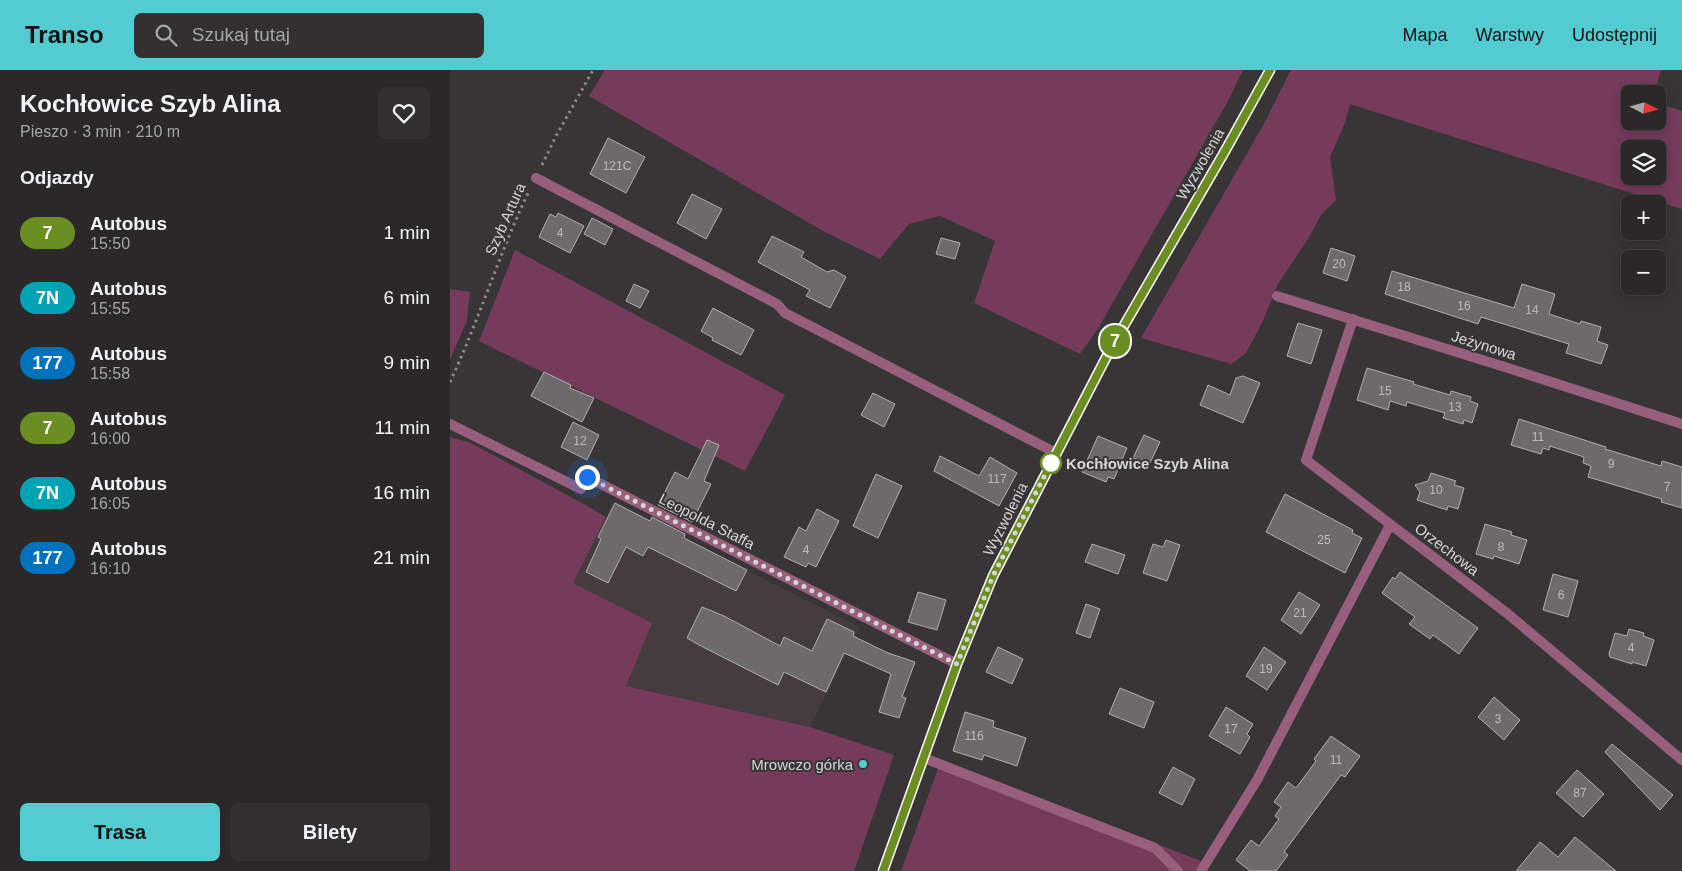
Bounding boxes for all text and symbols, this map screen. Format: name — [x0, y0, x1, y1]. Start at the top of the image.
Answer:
search box — [134, 13, 484, 58]
text: Transo — [25, 21, 104, 48]
icon: search — [152, 21, 180, 49]
text: Szukaj tutaj — [192, 24, 290, 45]
text: Mapa — [1403, 25, 1448, 45]
text: Warstwy — [1476, 25, 1544, 45]
text: Udostępnij — [1572, 25, 1657, 45]
north arrow — [1621, 85, 1666, 130]
map controls — [1621, 85, 1666, 295]
button: heart — [378, 87, 430, 139]
text: Kochłowice Szyb Alina — [20, 90, 281, 117]
text: Pieszo · 3 min · 210 m — [20, 123, 180, 140]
street label: Wyzwolenia — [1173, 125, 1228, 203]
button: layers — [1621, 140, 1666, 185]
house number: 121C — [603, 159, 632, 173]
text: Odjazdy — [20, 167, 94, 188]
street label: Szyb Artura — [481, 180, 529, 258]
button: + — [1621, 195, 1666, 240]
text: Autobus — [90, 213, 167, 234]
text: 1 min — [384, 222, 430, 243]
text: 7 — [42, 223, 53, 243]
house number: 4 — [557, 226, 564, 240]
text: 15:50 — [90, 235, 130, 252]
button: − — [1621, 250, 1666, 295]
house number: 20 — [1332, 257, 1346, 271]
text: Autobus — [90, 278, 167, 299]
house number: 18 — [1397, 280, 1411, 294]
text: 6 min — [384, 287, 430, 308]
text: 7N — [36, 288, 59, 308]
house number: 16 — [1457, 299, 1471, 313]
text: 15:55 — [90, 300, 130, 317]
house number: 14 — [1525, 303, 1539, 317]
line badge: 7 — [1099, 325, 1131, 357]
street label: Jeżynowa — [1450, 327, 1519, 363]
text: 7 — [1110, 331, 1120, 351]
text: Autobus — [90, 343, 167, 364]
text: 9 min — [384, 352, 430, 373]
text: 177 — [32, 353, 63, 373]
text: 15:58 — [90, 365, 130, 382]
house number: 15 — [1378, 384, 1392, 398]
house number: 13 — [1448, 400, 1462, 414]
text: Autobus — [90, 408, 167, 429]
text: 11 min — [374, 417, 430, 438]
text: 7 — [42, 418, 53, 438]
text: 16:00 — [90, 430, 130, 447]
house number: 11 — [1532, 430, 1545, 444]
house number: 12 — [573, 434, 587, 448]
marker: Kochłowice Szyb Alina — [1040, 452, 1062, 474]
place label: Kochłowice Szyb Alina — [1066, 455, 1229, 472]
house number: 9 — [1608, 457, 1615, 471]
your location — [575, 465, 600, 490]
house number: 117 — [987, 472, 1007, 486]
text: Autobus — [90, 473, 167, 494]
street label: Wyzwolenia — [979, 479, 1031, 558]
house number: 7 — [1664, 480, 1671, 494]
text: 16 min — [373, 482, 430, 503]
text: 7N — [36, 483, 59, 503]
house number: 10 — [1429, 483, 1443, 497]
street label: Leopolda Staffa — [656, 490, 758, 553]
text: 16:05 — [90, 495, 130, 512]
street label: Orzechowa — [1412, 519, 1483, 579]
house number: 25 — [1317, 533, 1331, 547]
text: Autobus — [90, 538, 167, 559]
house number: 8 — [1498, 540, 1505, 554]
house number: 4 — [803, 543, 810, 557]
text: 21 min — [373, 547, 430, 568]
text: 177 — [32, 548, 63, 568]
text: 16:10 — [90, 560, 130, 577]
house number: 6 — [1558, 588, 1565, 602]
house number: 21 — [1293, 606, 1307, 620]
house number: 4 — [1628, 641, 1635, 655]
house number: 19 — [1259, 662, 1273, 676]
house number: 3 — [1495, 712, 1502, 726]
house number: 17 — [1224, 722, 1238, 736]
house number: 116 — [964, 729, 984, 743]
house number: 11 — [1330, 753, 1343, 767]
place label: Mrowczo górka — [751, 756, 854, 773]
marker: Mrowczo górka — [857, 758, 869, 770]
house number: 87 — [1573, 786, 1587, 800]
button: Trasa — [20, 803, 220, 861]
button: Bilety — [230, 803, 430, 861]

